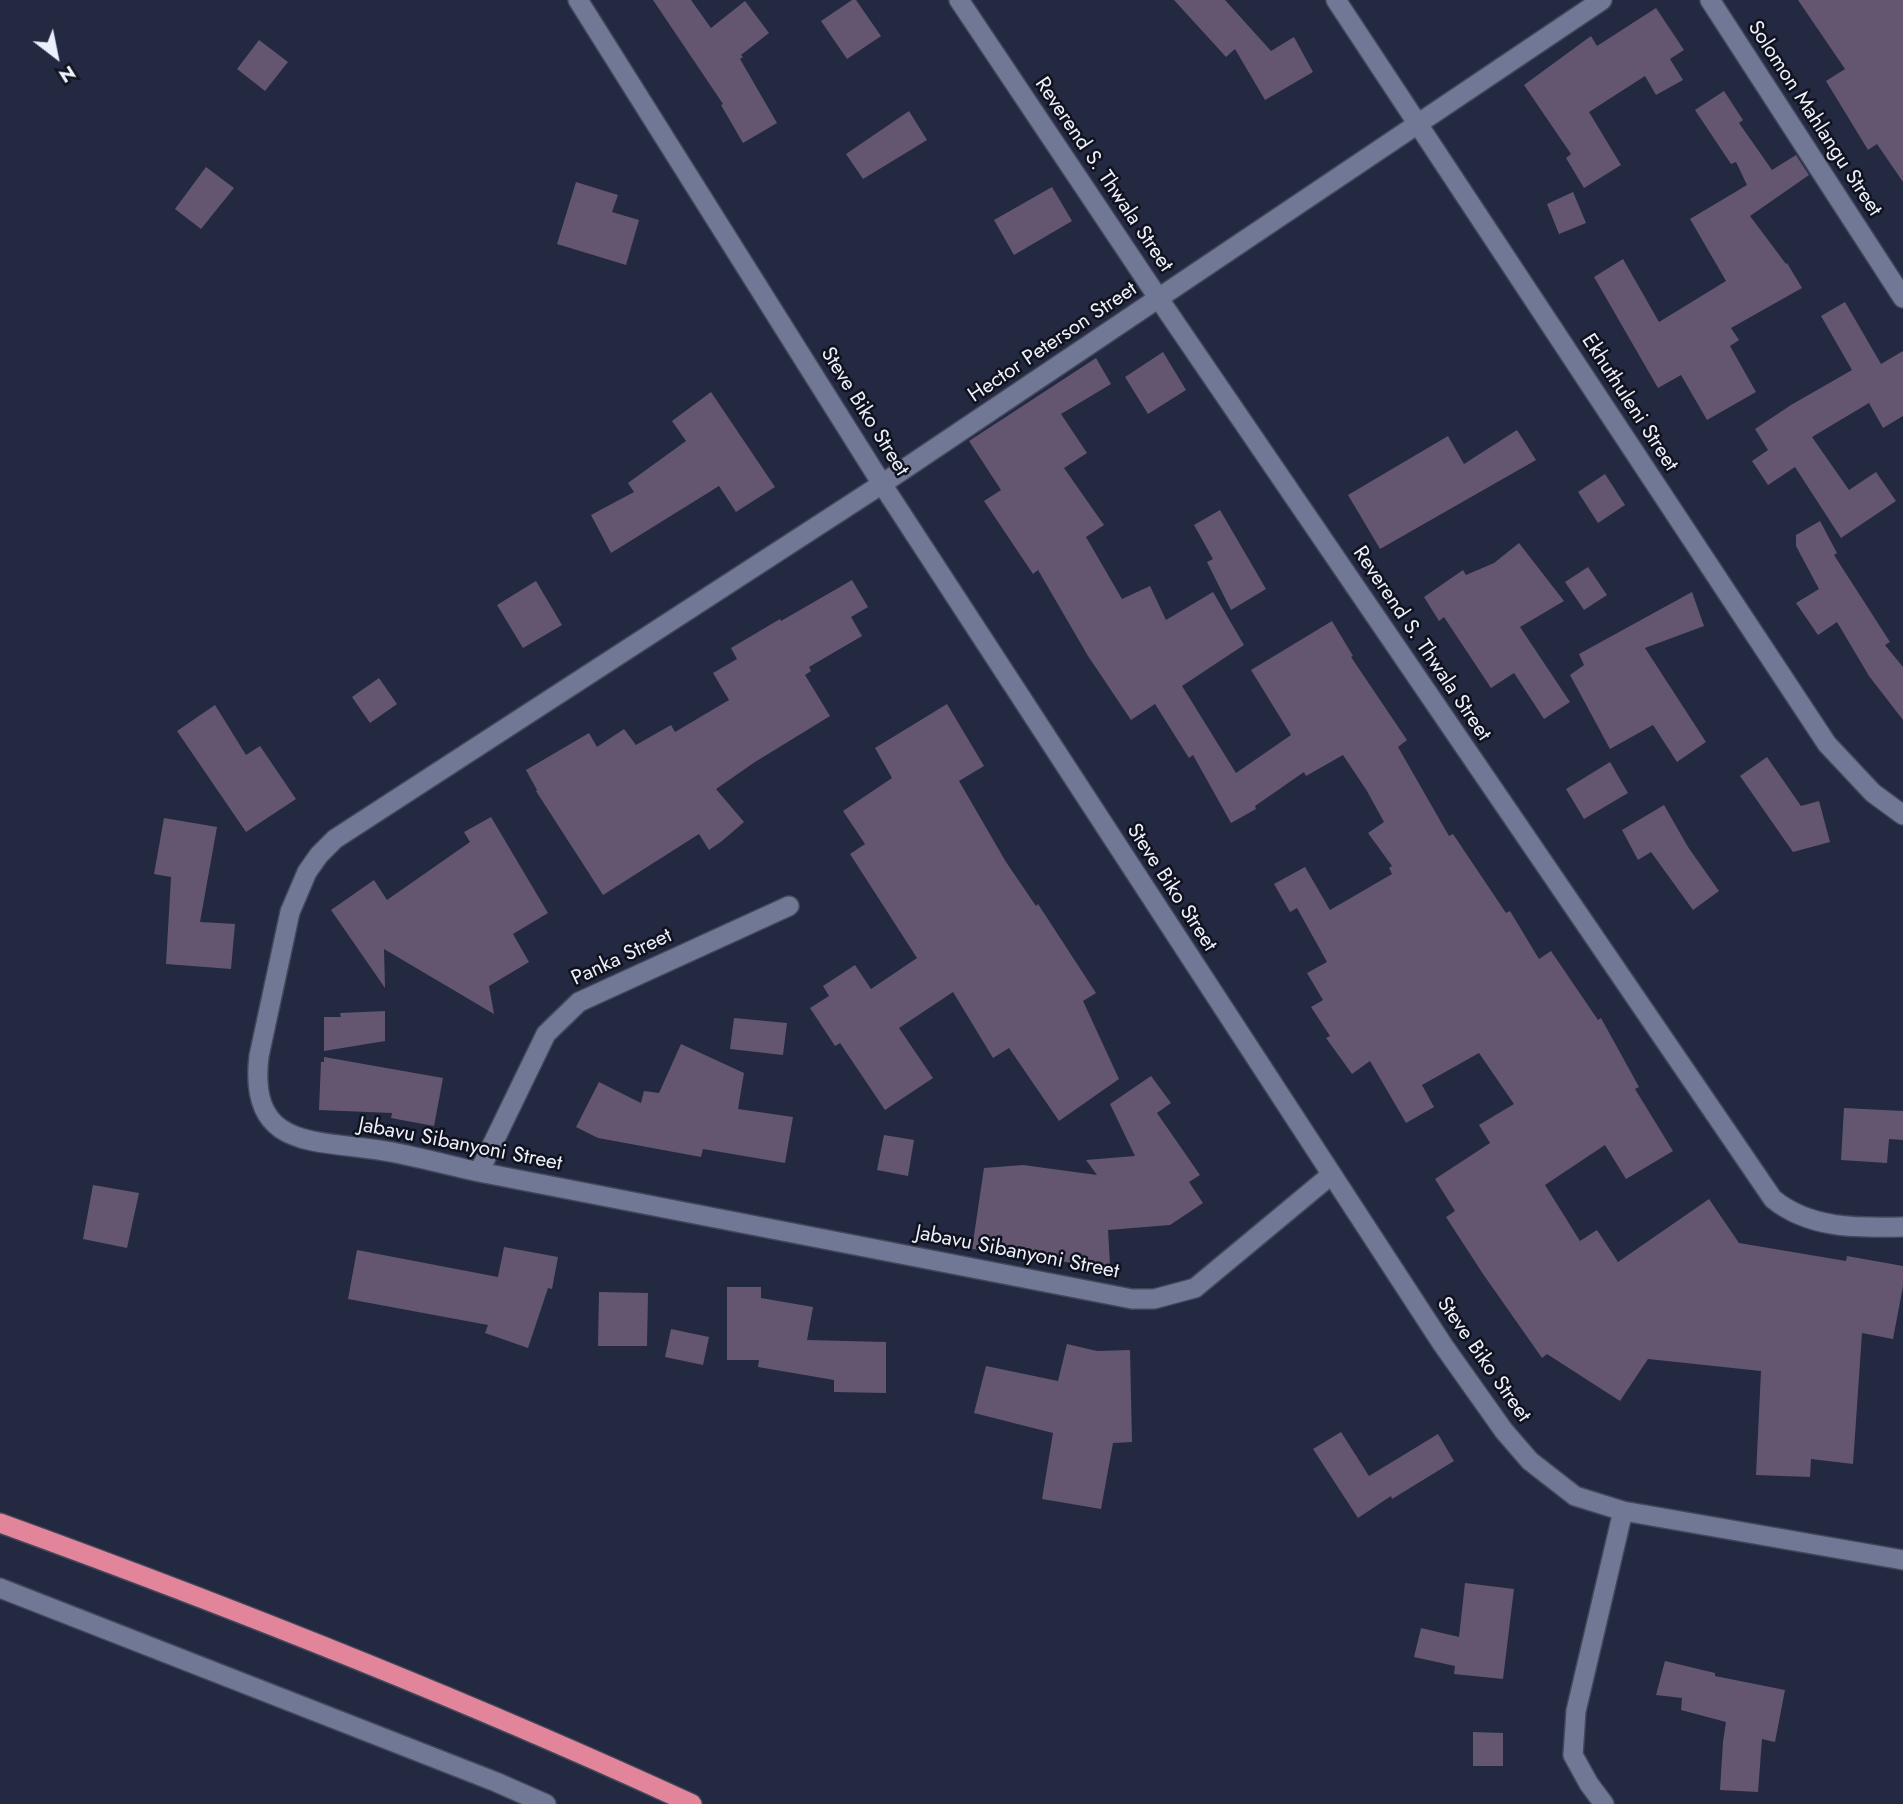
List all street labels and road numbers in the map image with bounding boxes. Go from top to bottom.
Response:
street label: Solomon Mahlangu Street [1741,17,1887,221]
street label: Reverend S. Thwala Street [1028,73,1178,277]
street label: Hector Peterson Street [964,277,1142,409]
street label: Ekhuthuleni Street [1575,330,1683,476]
street label: Steve Biko Street [814,343,914,481]
street label: Reverend S. Thwala Street [1346,542,1496,746]
street label: Steve Biko Street [1120,819,1222,957]
street label: Panka Street [568,924,676,992]
street label: Jabavu Sibanyoni Street [356,1113,564,1177]
street label: Jabavu Sibanyoni Street [913,1221,1121,1285]
street label: Steve Biko Street [1431,1293,1535,1427]

